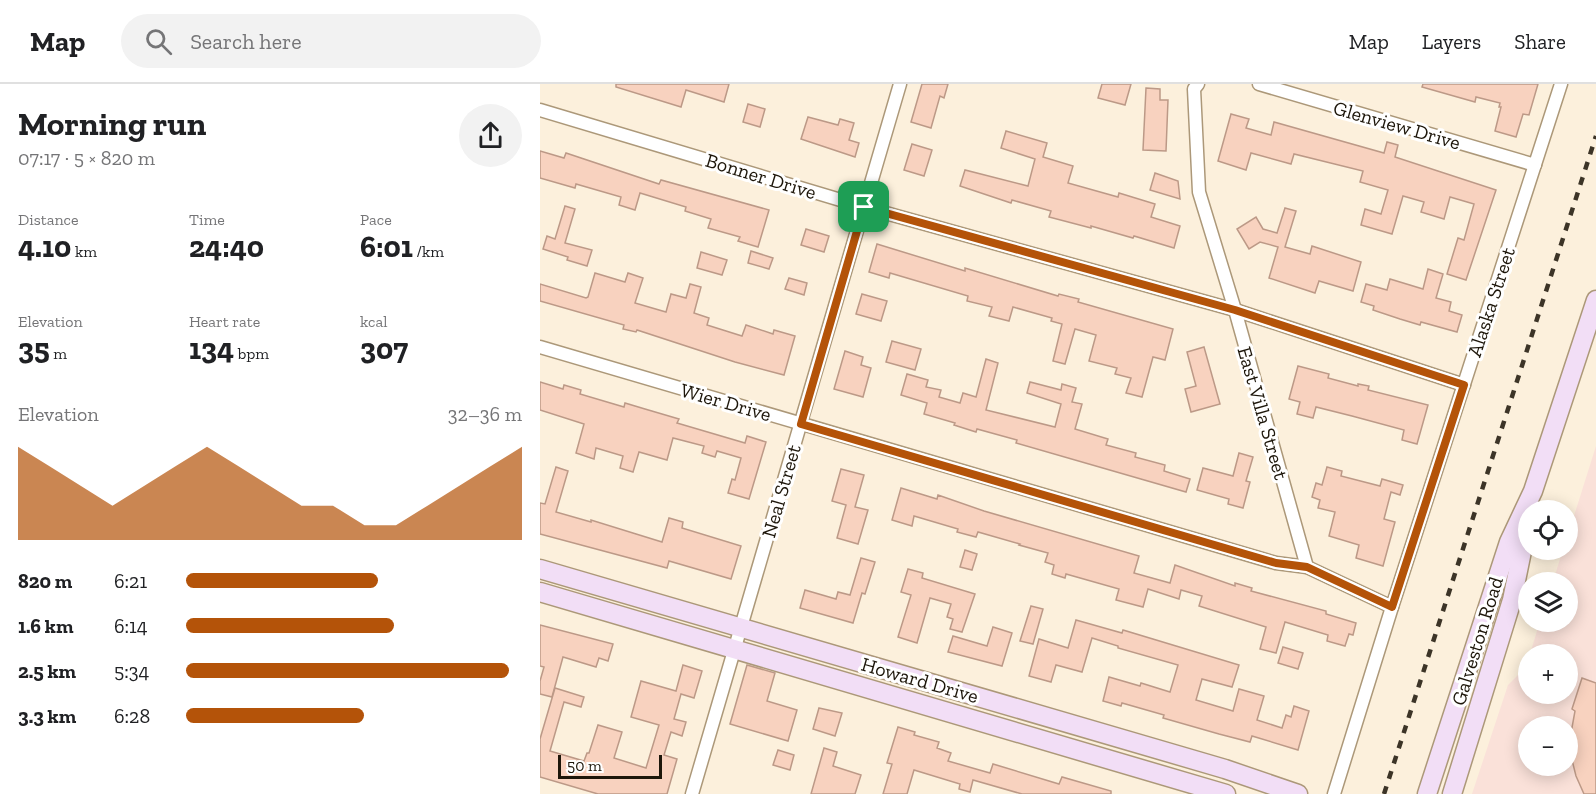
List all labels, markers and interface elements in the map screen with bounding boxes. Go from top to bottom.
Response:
search box [121,14,541,68]
text: Map [30,25,85,58]
icon: search [142,25,175,58]
text: Search here [190,28,302,55]
text: Map [1349,29,1389,54]
text: Layers [1422,29,1481,54]
text: Share [1514,29,1566,54]
street label: Glenview Drive [1331,95,1463,155]
text: Morning run [18,104,206,143]
button: share [459,104,522,167]
text: 07:17 · 5 × 820 m [18,146,155,170]
street label: Bonner Drive [703,148,819,204]
pin [838,181,889,232]
icon: arrive [847,190,880,223]
text: Distance [18,210,79,229]
text: Time [189,210,225,229]
text: Pace [360,210,392,229]
text: 4.10 [18,229,71,265]
text: 24:40 [189,229,264,265]
text: 6:01 [360,229,413,265]
text: km [71,242,97,261]
text: /km [413,242,444,261]
street label: Alaska Street [1462,244,1520,360]
text: Elevation [18,312,83,331]
text: Heart rate [189,312,260,331]
text: kcal [360,312,387,331]
text: 35 [18,331,50,367]
text: 134 [189,331,234,367]
text: 307 [360,331,408,367]
text: m [50,344,67,363]
text: bpm [234,344,269,363]
street label: East Villa Street [1233,344,1294,483]
street label: Wier Drive [678,378,774,426]
text: Elevation [18,402,99,426]
text: 32–36 m [448,402,522,426]
street label: Neal Street [756,441,806,540]
map controls [1518,500,1578,776]
button: locate [1518,500,1578,560]
text: 820 m [18,569,72,593]
text: 6:21 [114,569,147,593]
button: layers [1518,572,1578,632]
street label: Galveston Road [1446,574,1508,708]
text: 1.6 km [18,614,73,638]
text: 6:14 [114,614,148,638]
button: + [1518,644,1578,704]
street label: Howard Drive [859,652,981,708]
text: 2.5 km [18,659,76,683]
text: 5:34 [114,659,149,683]
text: 3.3 km [18,704,76,728]
text: 6:28 [114,704,150,728]
button: − [1518,716,1578,776]
scale bar [558,752,662,780]
text: 50 m [567,756,602,775]

